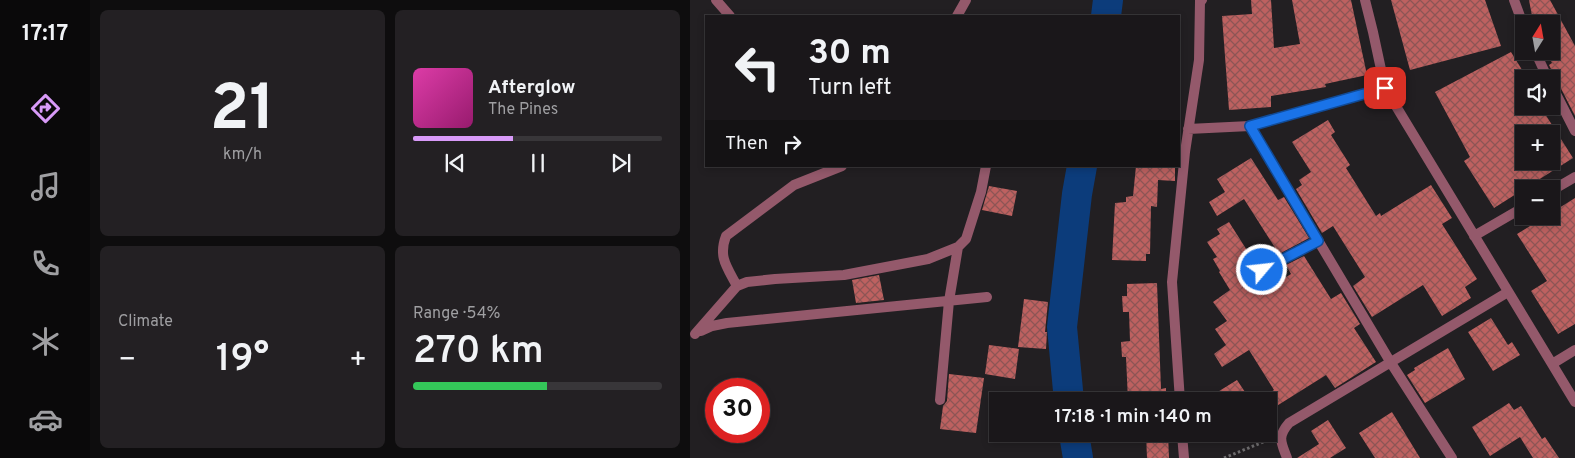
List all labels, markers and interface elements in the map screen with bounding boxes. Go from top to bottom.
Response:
north arrow [1515,15,1560,60]
map controls [1515,15,1560,225]
text: 17:17 [22,21,68,48]
text: 30 m [808,32,891,76]
icon: left [725,35,790,100]
pin [1364,67,1406,109]
button: sound [1515,70,1560,115]
text: 21 [210,71,275,153]
icon: arrive [1371,74,1399,102]
text: Turn left [808,75,891,102]
text: Afterglow [488,76,576,100]
icon: directions [28,91,63,126]
text: The Pines [488,100,558,120]
button: + [1515,125,1560,170]
icon: right [778,130,806,158]
text: Then [725,132,768,156]
text: km/h [223,145,262,165]
icon: previous [441,149,469,177]
icon: pause [524,149,552,177]
icon: next [607,149,635,177]
icon: music [28,169,63,204]
button: − [1515,180,1560,225]
position arrow [1235,243,1287,295]
icon: phone [28,246,63,281]
text: Range · 54% [413,304,501,324]
text: Climate [118,312,173,332]
icon: climate [28,324,63,359]
text: 270 km [413,328,544,377]
text: 19° [216,336,269,385]
text: − [118,343,136,379]
text: + [349,343,367,379]
speed limit sign: 30 [705,378,770,443]
icon: car [28,402,63,437]
text: 17:18 · 1 min · 140 m [1054,405,1212,429]

